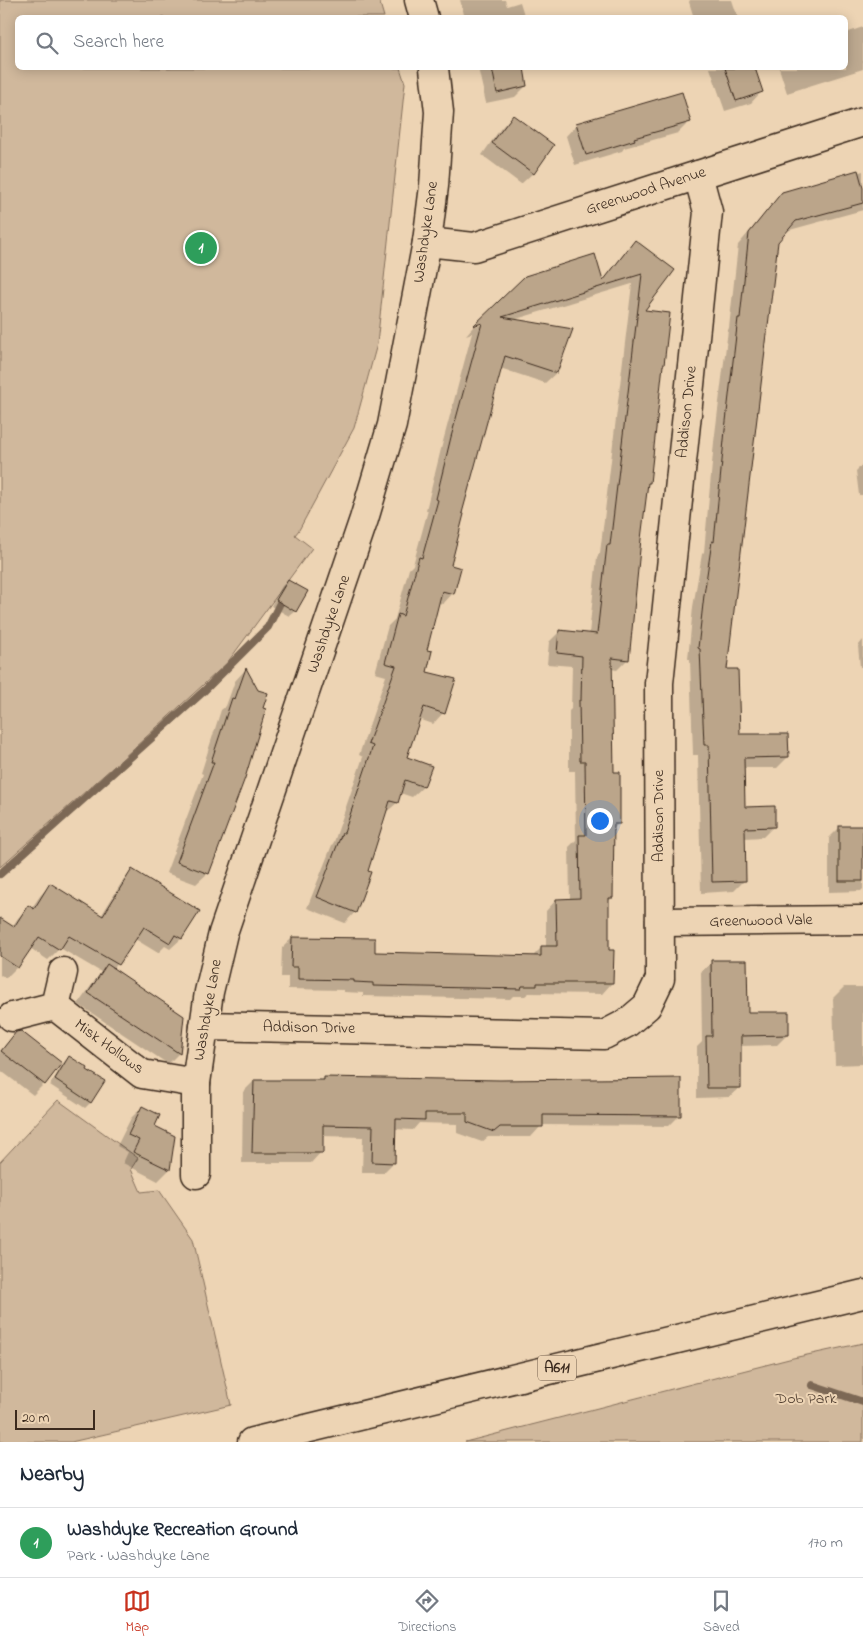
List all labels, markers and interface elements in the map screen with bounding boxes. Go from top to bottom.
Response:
search box [15,15,848,70]
icon: search [33,29,61,57]
text: Search here [73,29,164,56]
street label: Greenwood Avenue [583,160,710,222]
street label: Washdyke Lane [407,179,445,284]
pin: 1 [185,229,217,267]
street label: Addison Drive [670,364,704,459]
street label: Washdyke Lane [301,571,357,676]
street label: Addison Drive [647,769,671,862]
your location [587,808,613,834]
street label: Greenwood Vale [709,908,814,934]
street label: Washdyke Lane [187,957,229,1063]
street label: Misk Hollows [69,1013,149,1081]
street label: Addison Drive [263,1015,356,1041]
road number: A611 [538,1356,576,1380]
park label: Dob Park [775,1387,837,1411]
scale bar [15,1407,95,1430]
text: 20 m [22,1408,49,1429]
text: Nearby [20,1460,84,1490]
text: Washdyke Recreation Ground [67,1517,298,1544]
text: 1 [33,1531,39,1555]
text: 170 m [808,1531,843,1555]
text: Park · Washdyke Lane [67,1544,210,1568]
tab: Map [123,1587,151,1638]
tab: Directions [398,1587,456,1638]
tab: Saved [703,1587,740,1638]

